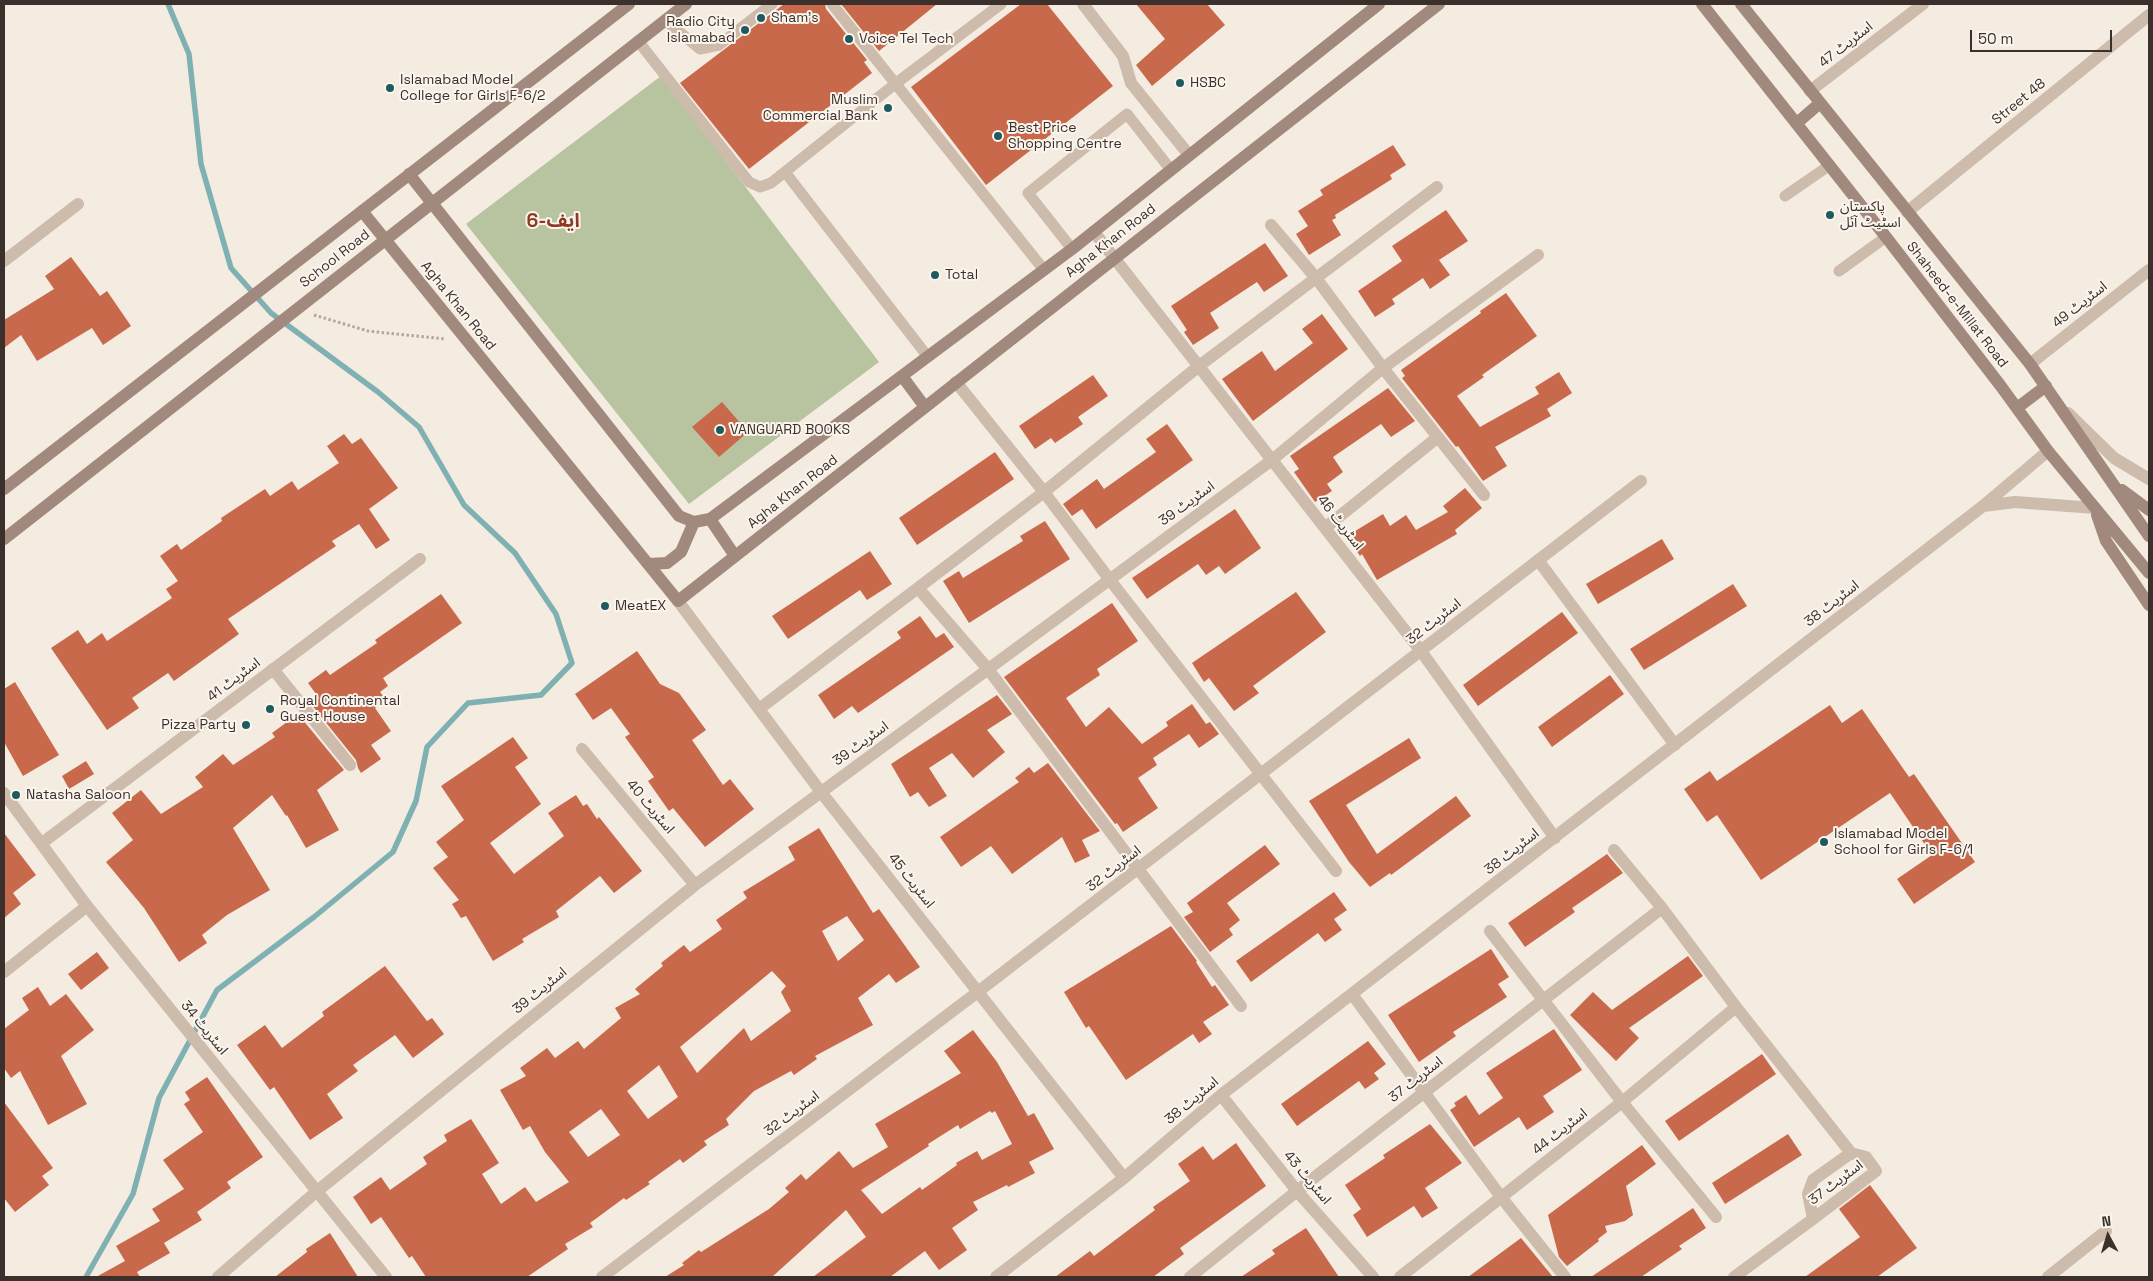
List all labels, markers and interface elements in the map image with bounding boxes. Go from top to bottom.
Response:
place label: Sham's [771,10,819,26]
marker: Sham's [755,12,767,24]
place label: Radio City Islamabad [666,14,735,46]
street label: اسٹریٹ 47 [1816,19,1876,71]
scale bar [1973,20,2116,52]
marker: Radio City Islamabad [739,24,751,36]
text: 50 m [1978,29,2013,48]
place label: Voice Tel Tech [859,31,954,47]
marker: Voice Tel Tech [843,33,855,45]
place label: Islamabad Model College for Girls F-6/2 [400,72,545,104]
place label: HSBC [1190,75,1226,91]
street label: Street 48 [1989,75,2049,129]
marker: HSBC [1174,77,1186,89]
marker: Islamabad Model College for Girls F-6/2 [384,82,396,94]
place label: Muslim Commercial Bank [763,92,878,124]
marker: Muslim Commercial Bank [882,102,894,114]
place label: Best Price Shopping Centre [1008,120,1122,152]
marker: Best Price Shopping Centre [992,130,1004,142]
place label: پاکستان اسٹیٹ آئل [1840,199,1901,232]
street label: Agha Khan Road [1063,201,1159,281]
marker: پاکستان اسٹیٹ آئل [1824,209,1836,221]
district label: ایف-6 [526,211,580,233]
street label: School Road [297,226,373,292]
street label: Shaheed-e-Millat Road [1903,239,2011,371]
street label: Agha Khan Road [417,258,499,354]
place label: Total [945,267,978,283]
marker: Total [929,269,941,281]
street label: اسٹریٹ 49 [2049,278,2111,332]
place label: VANGUARD BOOKS [730,422,850,438]
marker: VANGUARD BOOKS [714,424,726,436]
street label: Agha Khan Road [745,452,841,532]
street label: اسٹریٹ 39 [1156,478,1218,530]
street label: اسٹریٹ 46 [1313,492,1367,554]
street label: اسٹریٹ 38 [1801,577,1863,631]
street label: اسٹریٹ 32 [1403,595,1465,649]
place label: MeatEX [615,598,666,614]
marker: MeatEX [599,600,611,612]
street label: اسٹریٹ 41 [204,655,264,705]
place label: Royal Continental Guest House [280,693,400,726]
marker: Royal Continental Guest House [264,703,276,715]
place label: Pizza Party [161,717,236,733]
street label: اسٹریٹ 39 [830,718,892,770]
marker: Pizza Party [240,719,252,731]
street label: اسٹریٹ 40 [623,777,677,837]
place label: Natasha Saloon [26,787,131,803]
marker: Natasha Saloon [10,789,22,801]
street label: اسٹریٹ 38 [1481,825,1543,879]
place label: Islamabad Model School for Girls F-6/1 [1834,826,1973,859]
marker: Islamabad Model School for Girls F-6/1 [1818,836,1830,848]
street label: اسٹریٹ 32 [1083,842,1145,896]
street label: اسٹریٹ 45 [884,850,938,912]
street label: اسٹریٹ 39 [510,964,570,1018]
street label: اسٹریٹ 34 [177,997,231,1059]
street label: اسٹریٹ 37 [1386,1054,1446,1106]
street label: اسٹریٹ 38 [1162,1074,1222,1128]
street label: اسٹریٹ 32 [761,1088,823,1140]
street label: اسٹریٹ 44 [1529,1105,1591,1159]
street label: اسٹریٹ 43 [1280,1148,1334,1208]
street label: اسٹریٹ 37 [1805,1157,1867,1209]
north arrow [2083,1211,2133,1261]
text: N [2101,1212,2112,1231]

